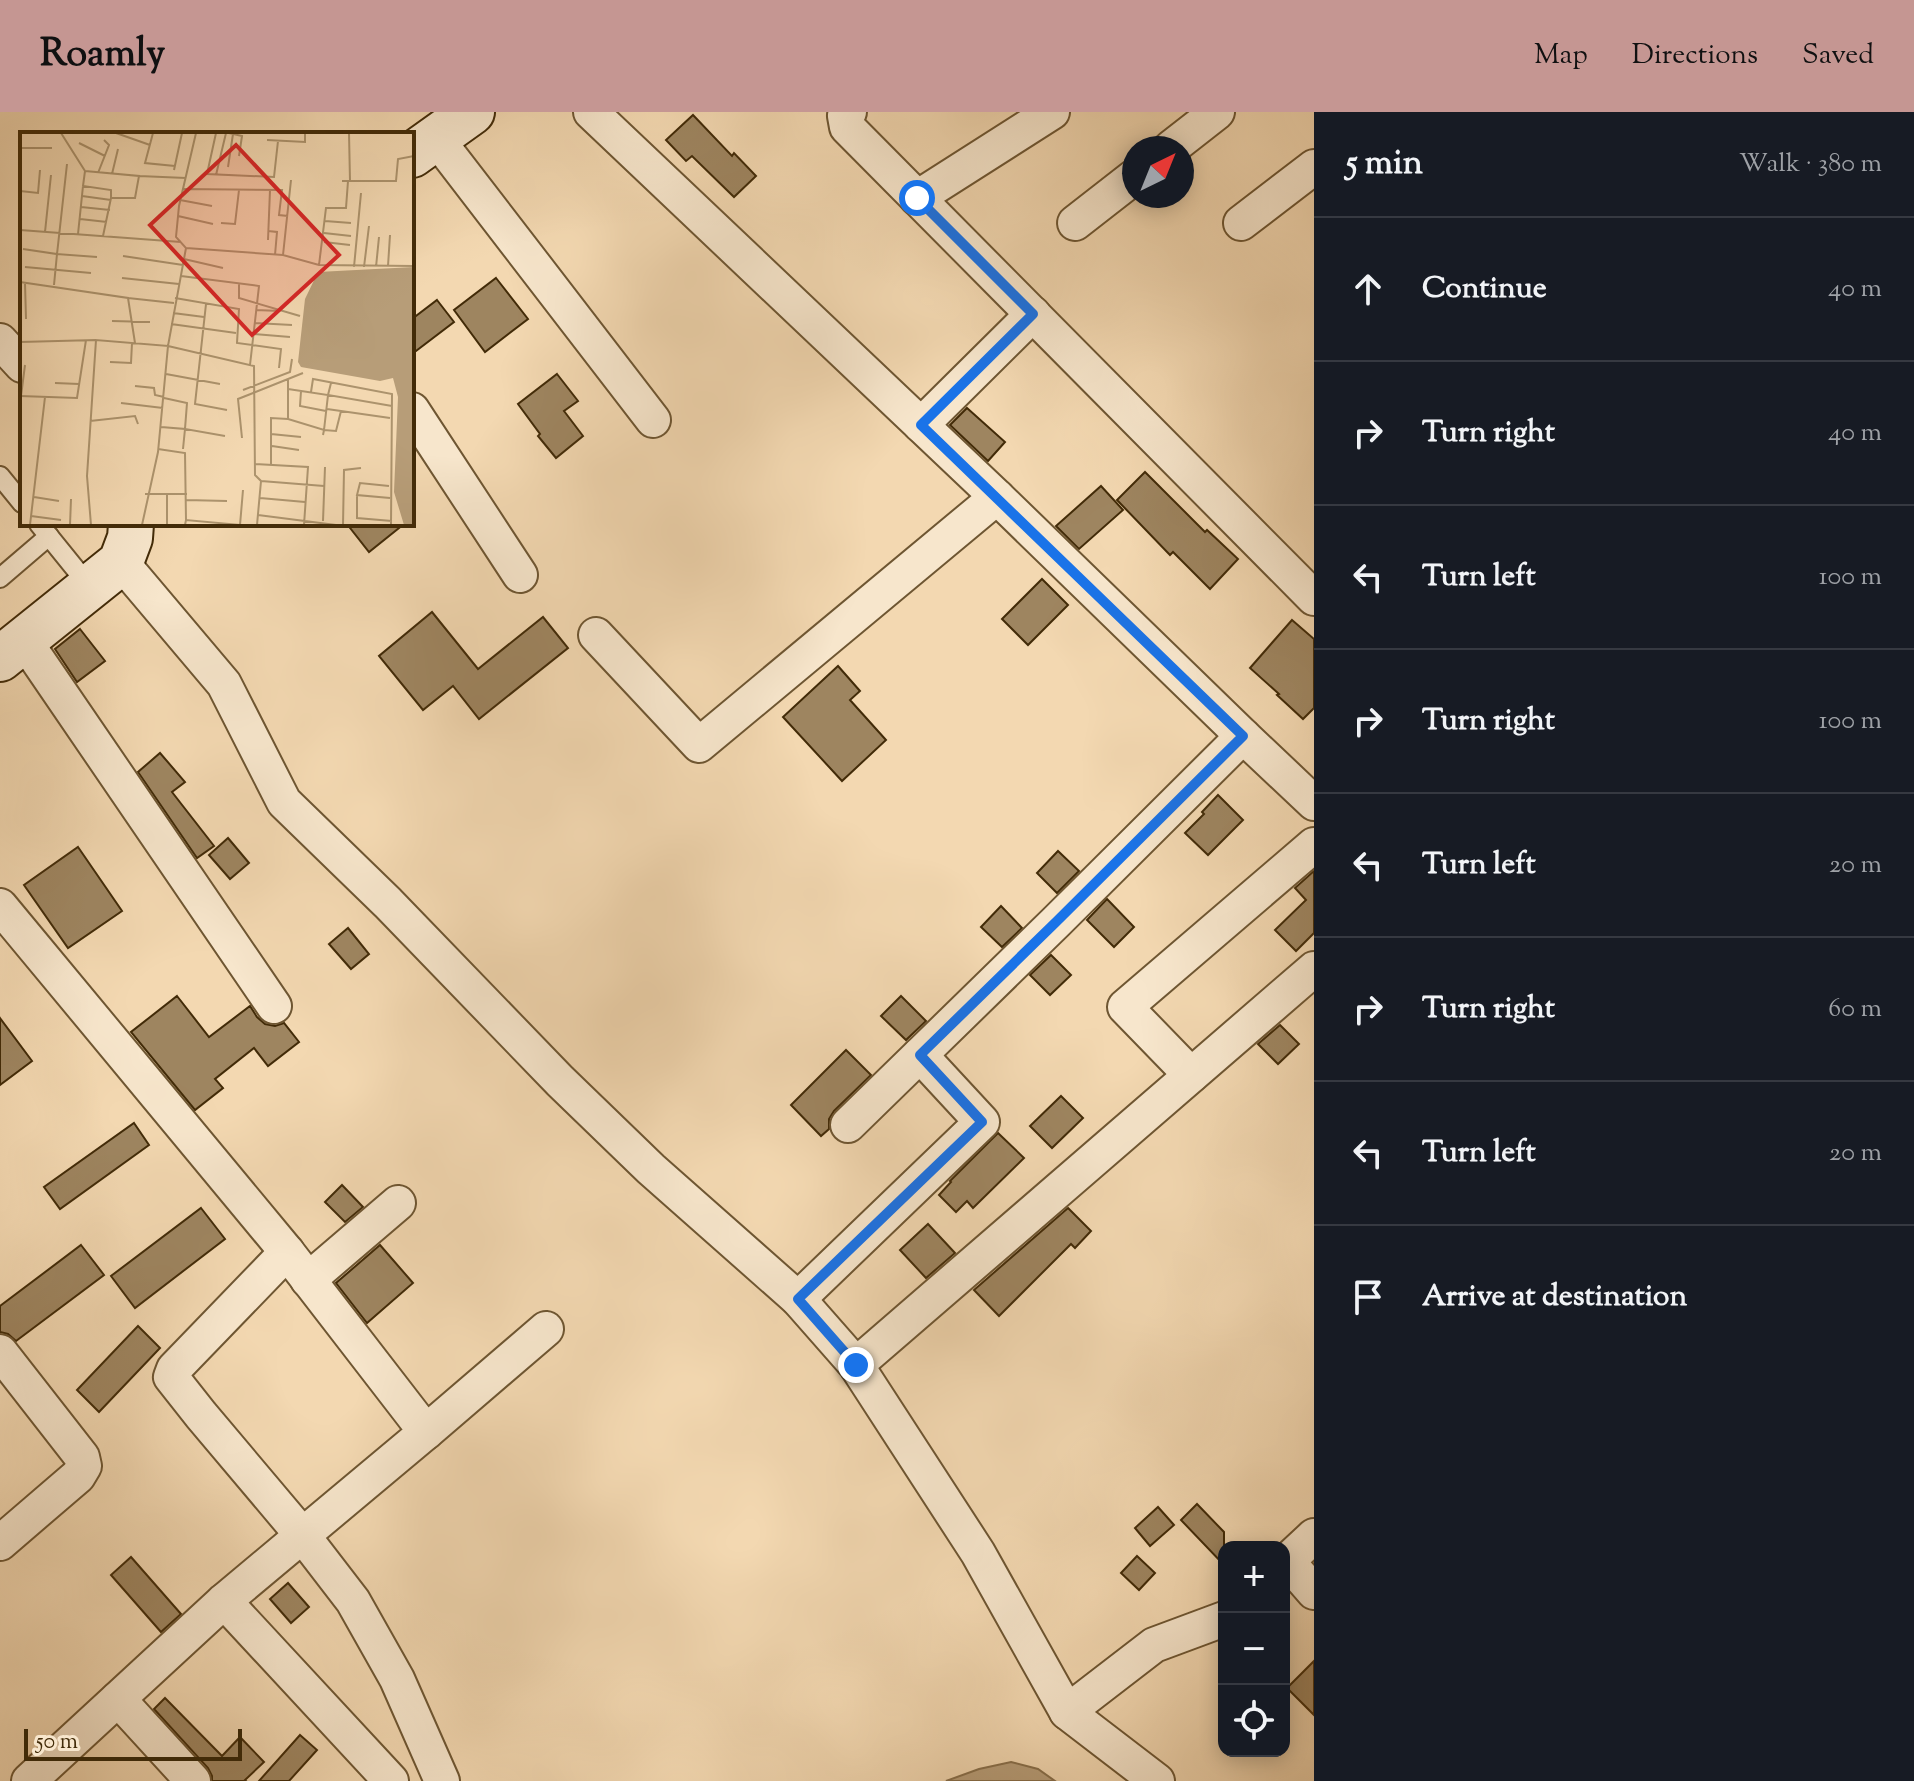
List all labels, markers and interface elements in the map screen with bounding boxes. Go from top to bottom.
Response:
text: Roamly [40,29,165,83]
text: Map [1534,36,1588,76]
text: Directions [1632,36,1758,76]
text: Saved [1802,36,1874,76]
inset map [20,132,414,526]
north arrow [1122,136,1194,208]
text: 5 min [1346,140,1423,189]
text: Walk · 380 m [1739,146,1882,183]
route start [899,180,935,216]
icon: ahead [1346,267,1390,311]
text: Continue [1422,268,1547,311]
text: 40 m [1828,271,1882,308]
icon: right [1346,411,1390,455]
text: Turn right [1422,412,1555,455]
text: 40 m [1828,415,1882,452]
icon: left [1346,555,1390,599]
text: Turn left [1422,556,1536,599]
text: 100 m [1819,559,1882,596]
icon: right [1346,699,1390,743]
text: Turn right [1422,700,1555,743]
text: 100 m [1819,703,1882,740]
icon: left [1346,843,1390,887]
text: Turn left [1422,844,1536,887]
text: 20 m [1829,847,1882,884]
icon: right [1346,987,1390,1031]
text: Turn right [1422,988,1555,1031]
text: 60 m [1828,991,1882,1028]
icon: left [1346,1131,1390,1175]
text: Turn left [1422,1132,1536,1175]
text: 20 m [1829,1135,1882,1172]
icon: arrive [1346,1275,1390,1319]
text: Arrive at destination [1422,1276,1687,1319]
route end [838,1347,874,1383]
map controls [1218,1541,1290,1757]
button: + [1218,1541,1290,1613]
button: − [1218,1613,1290,1685]
button: locate [1218,1685,1290,1757]
scale bar [24,1725,242,1761]
text: 50 m [36,1727,78,1759]

